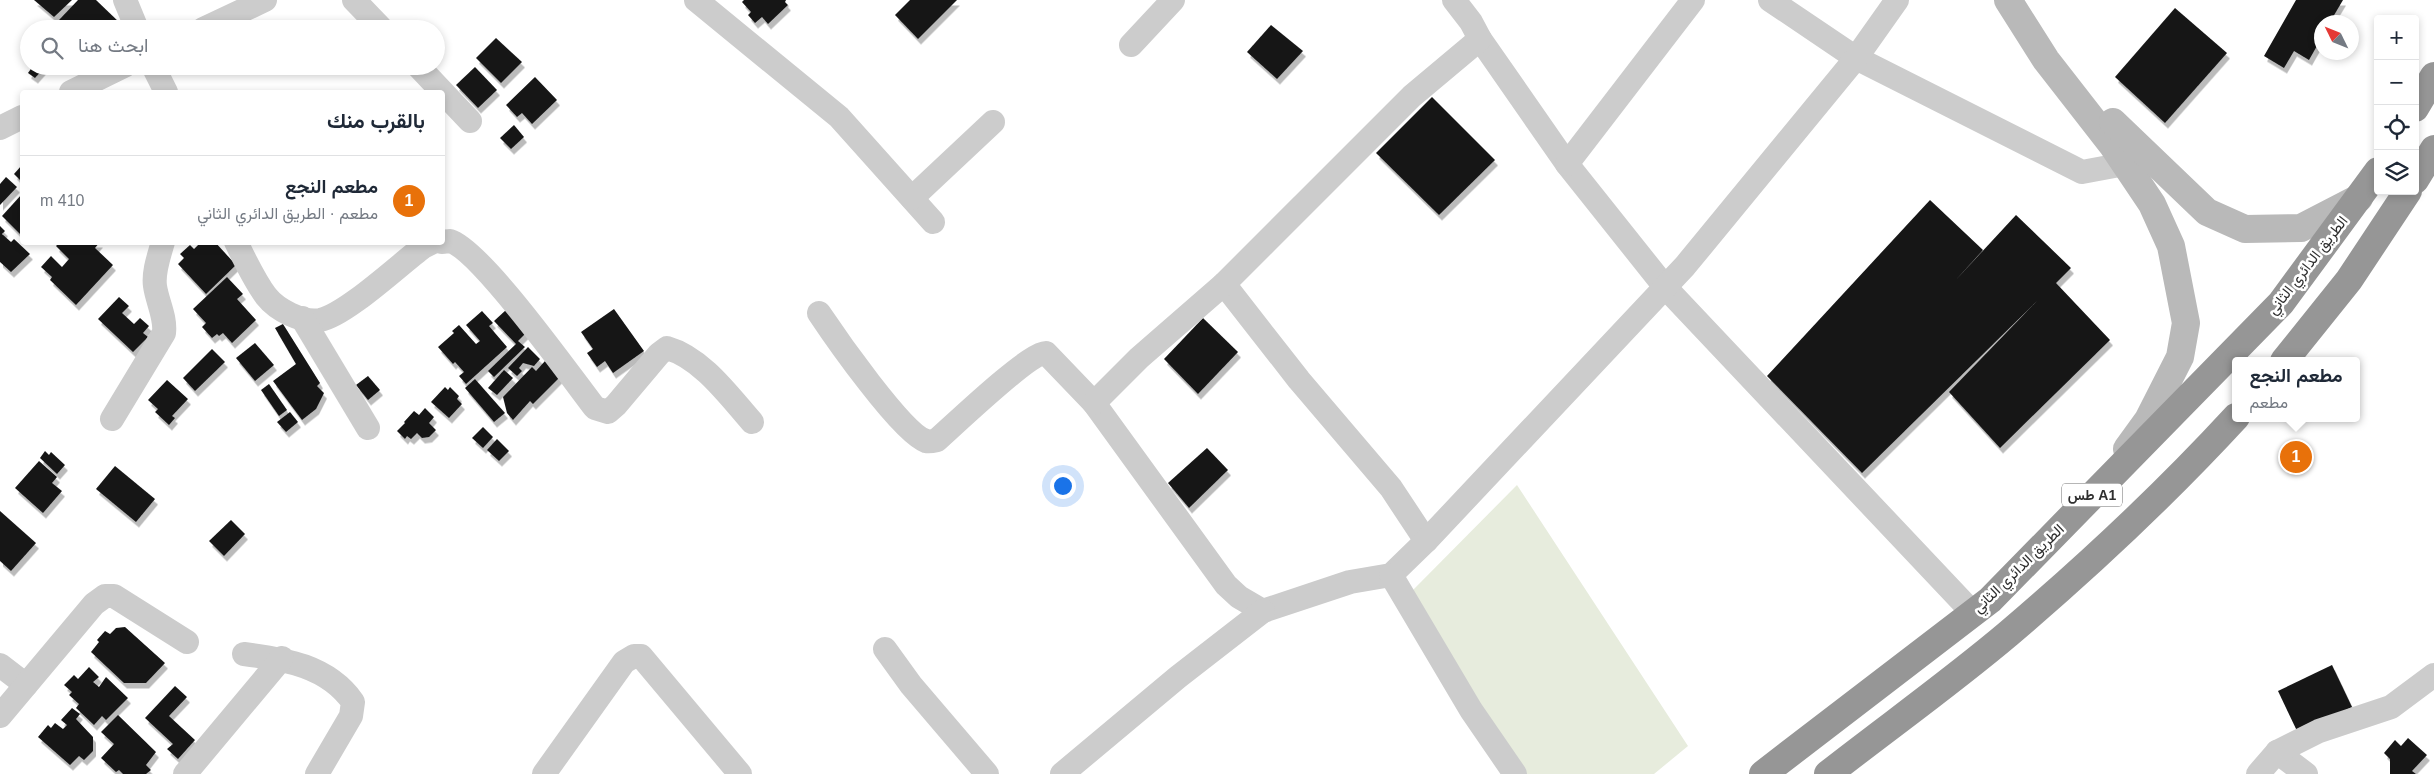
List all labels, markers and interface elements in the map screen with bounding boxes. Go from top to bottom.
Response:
north arrow [2314,15,2359,60]
map controls [2374,15,2419,195]
button: + [2374,15,2419,60]
search box [20,20,445,75]
icon: search [38,34,66,62]
text: ابحث هنا [78,35,148,56]
button: − [2374,60,2419,105]
button: locate [2374,105,2419,150]
text: بالقرب منك [327,109,425,132]
button: layers [2374,150,2419,195]
text: مطعم النجع [285,176,378,197]
text: 410 m [40,192,84,209]
text: 1 [405,192,413,209]
text: مطعم · الطريق الدائري الثاني [197,205,378,222]
street label: الطريق الدائري الثاني [2263,212,2355,321]
popup [2232,357,2360,422]
text: مطعم النجع [2249,365,2343,386]
text: مطعم [2249,394,2288,411]
pin: 1 [2280,438,2312,476]
your location [1050,473,1076,499]
road number: طس A1 [2062,484,2122,506]
street label: الطريق الدائري الثاني [1969,520,2071,619]

